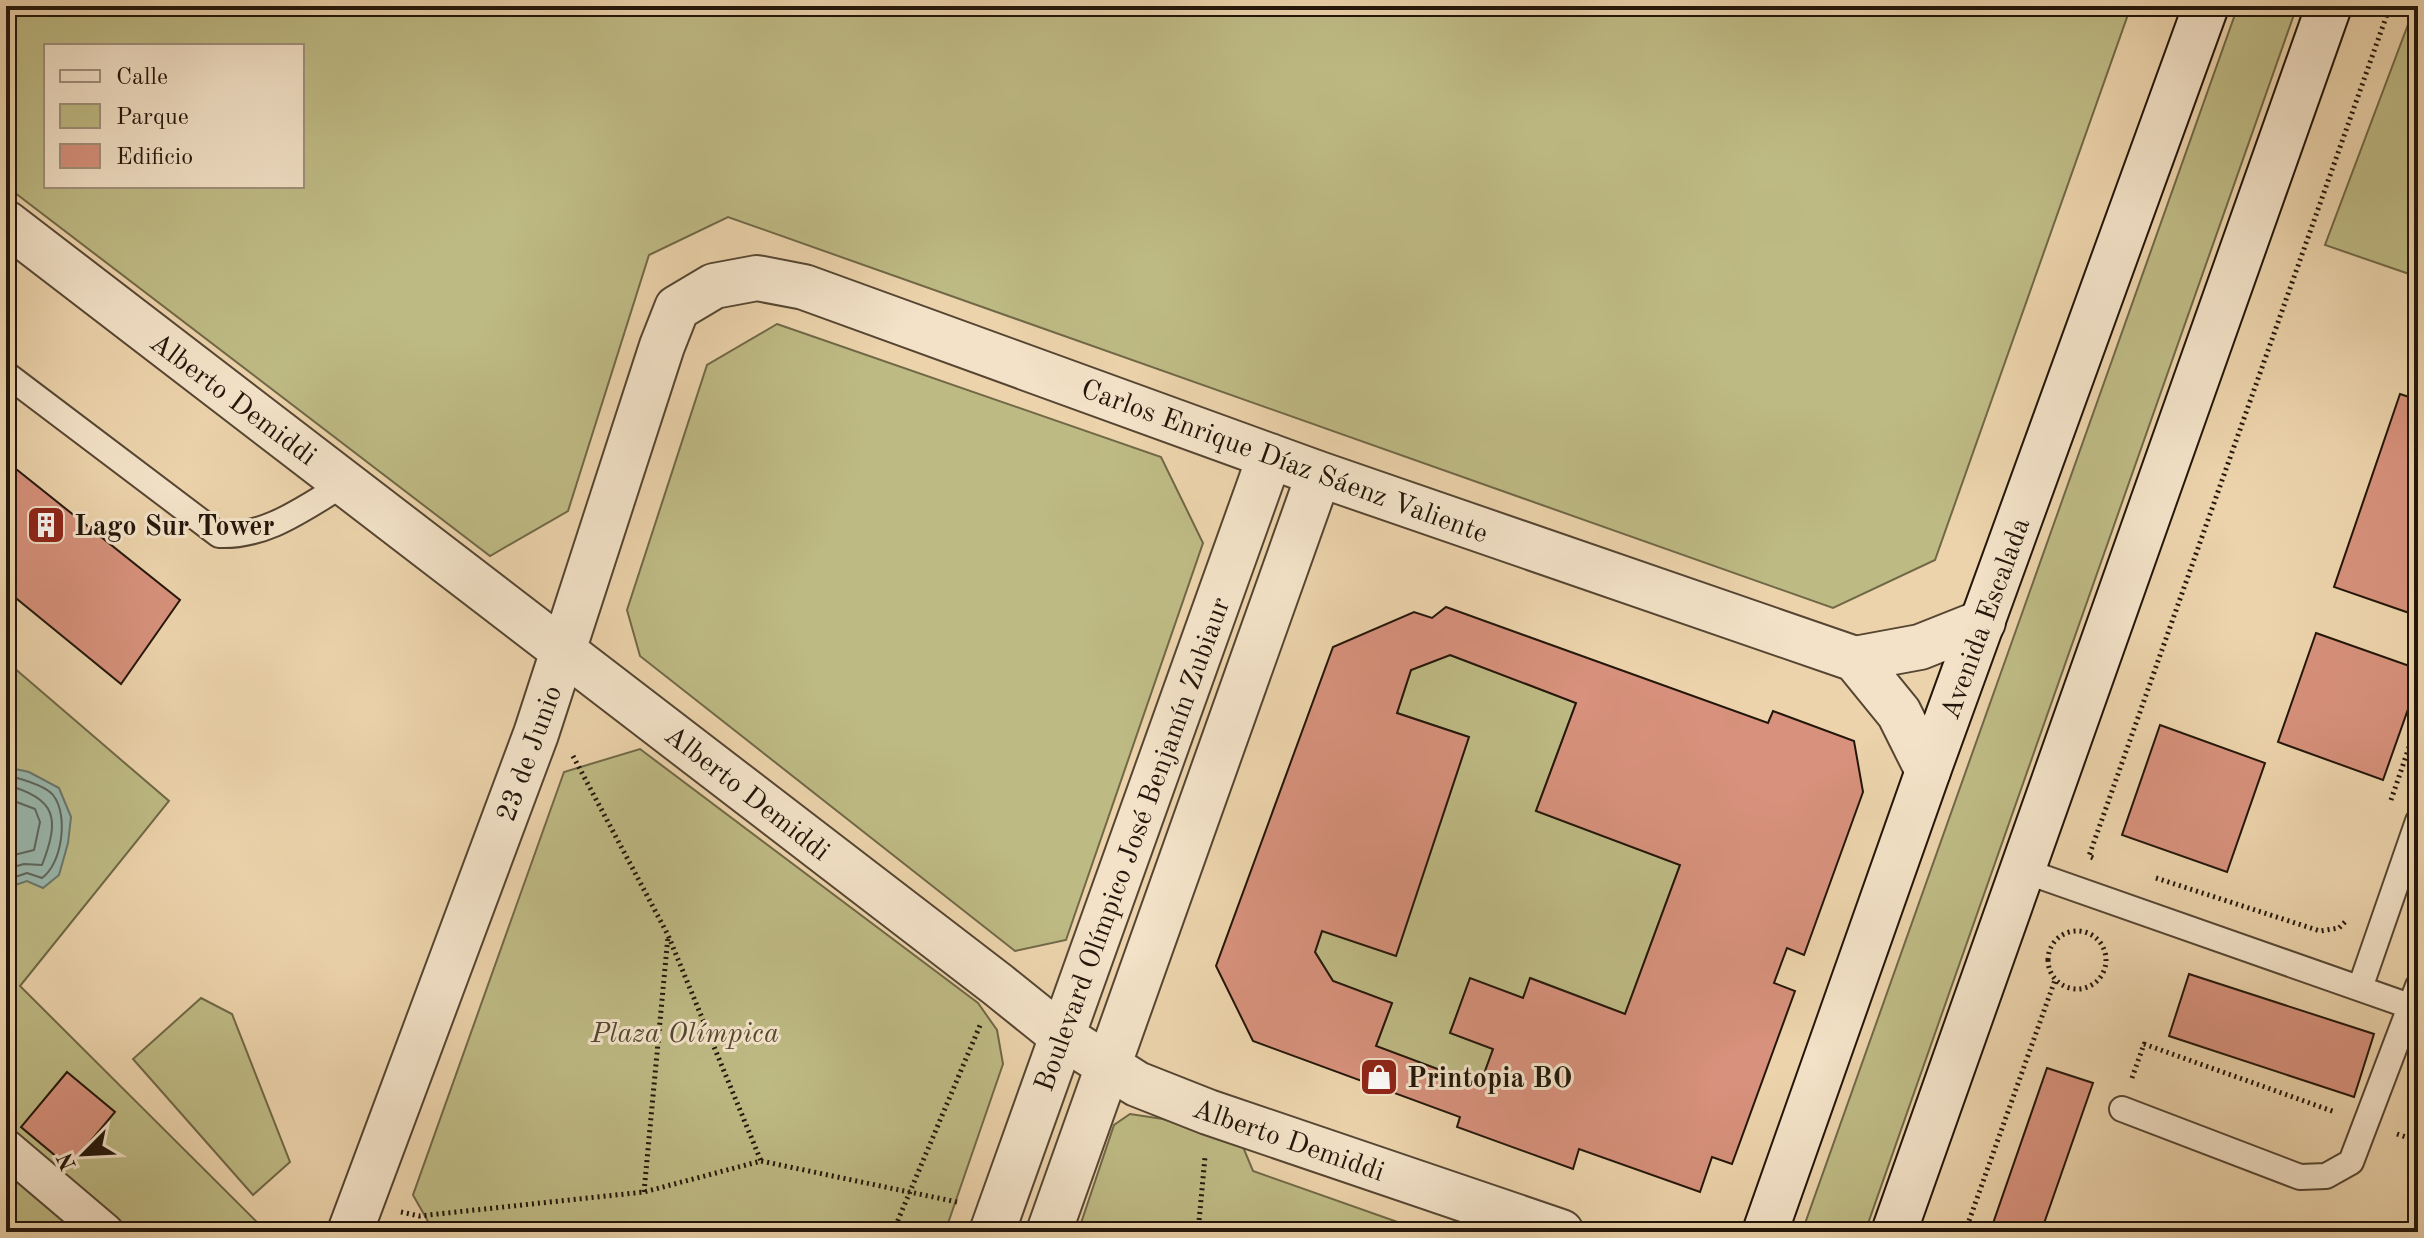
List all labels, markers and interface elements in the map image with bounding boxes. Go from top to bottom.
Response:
legend [44,44,304,188]
text: Calle [116,66,168,90]
text: Parque [116,106,189,130]
text: Edificio [116,146,193,170]
street label: Alberto Demiddi [144,329,321,472]
street label: Carlos Enrique Díaz Sáenz Valiente [1077,376,1491,550]
building icon: Lago Sur Tower [25,504,67,546]
place label: Lago Sur Tower [74,514,275,542]
street label: Avenida Escalada [1937,514,2036,724]
street label: Boulevard Olímpico José Benjamín Zubiaur [1031,594,1236,1096]
street label: 23 de Junio [493,682,568,826]
street label: Alberto Demiddi [659,722,834,867]
park label: Plaza Olímpica [590,1021,779,1049]
shop icon: Printopia BO [1358,1056,1400,1098]
place label: Printopia BO [1407,1066,1572,1094]
street label: Alberto Demiddi [1189,1096,1387,1188]
north arrow [44,1114,124,1194]
text: N [54,1149,81,1173]

